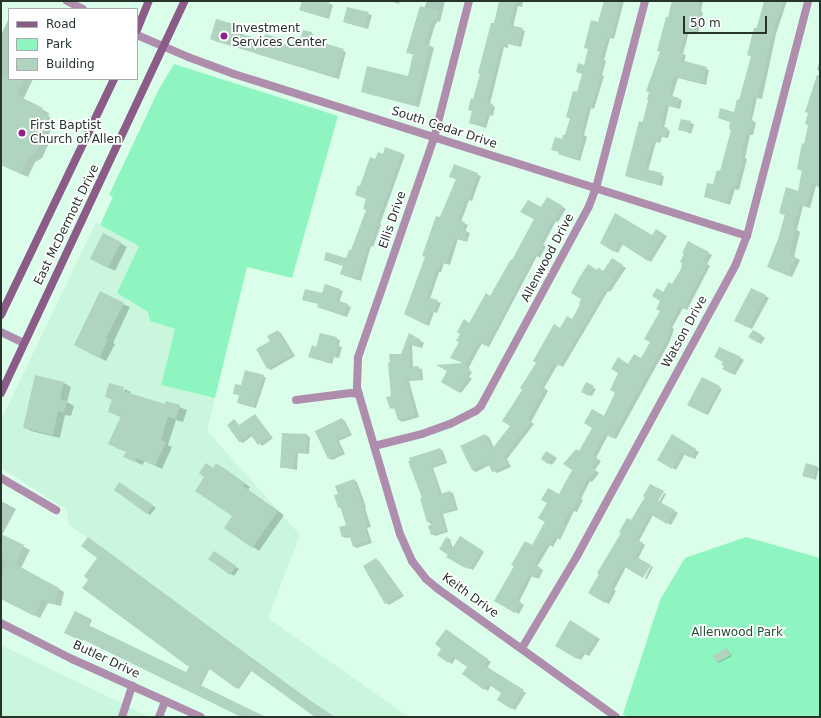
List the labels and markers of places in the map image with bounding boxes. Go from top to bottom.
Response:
place label: Investment Services Center [232,22,327,50]
marker: Investment Services Center [219,31,229,41]
place label: First Baptist Church of Allen [30,119,122,147]
marker: First Baptist Church of Allen [17,128,27,138]

